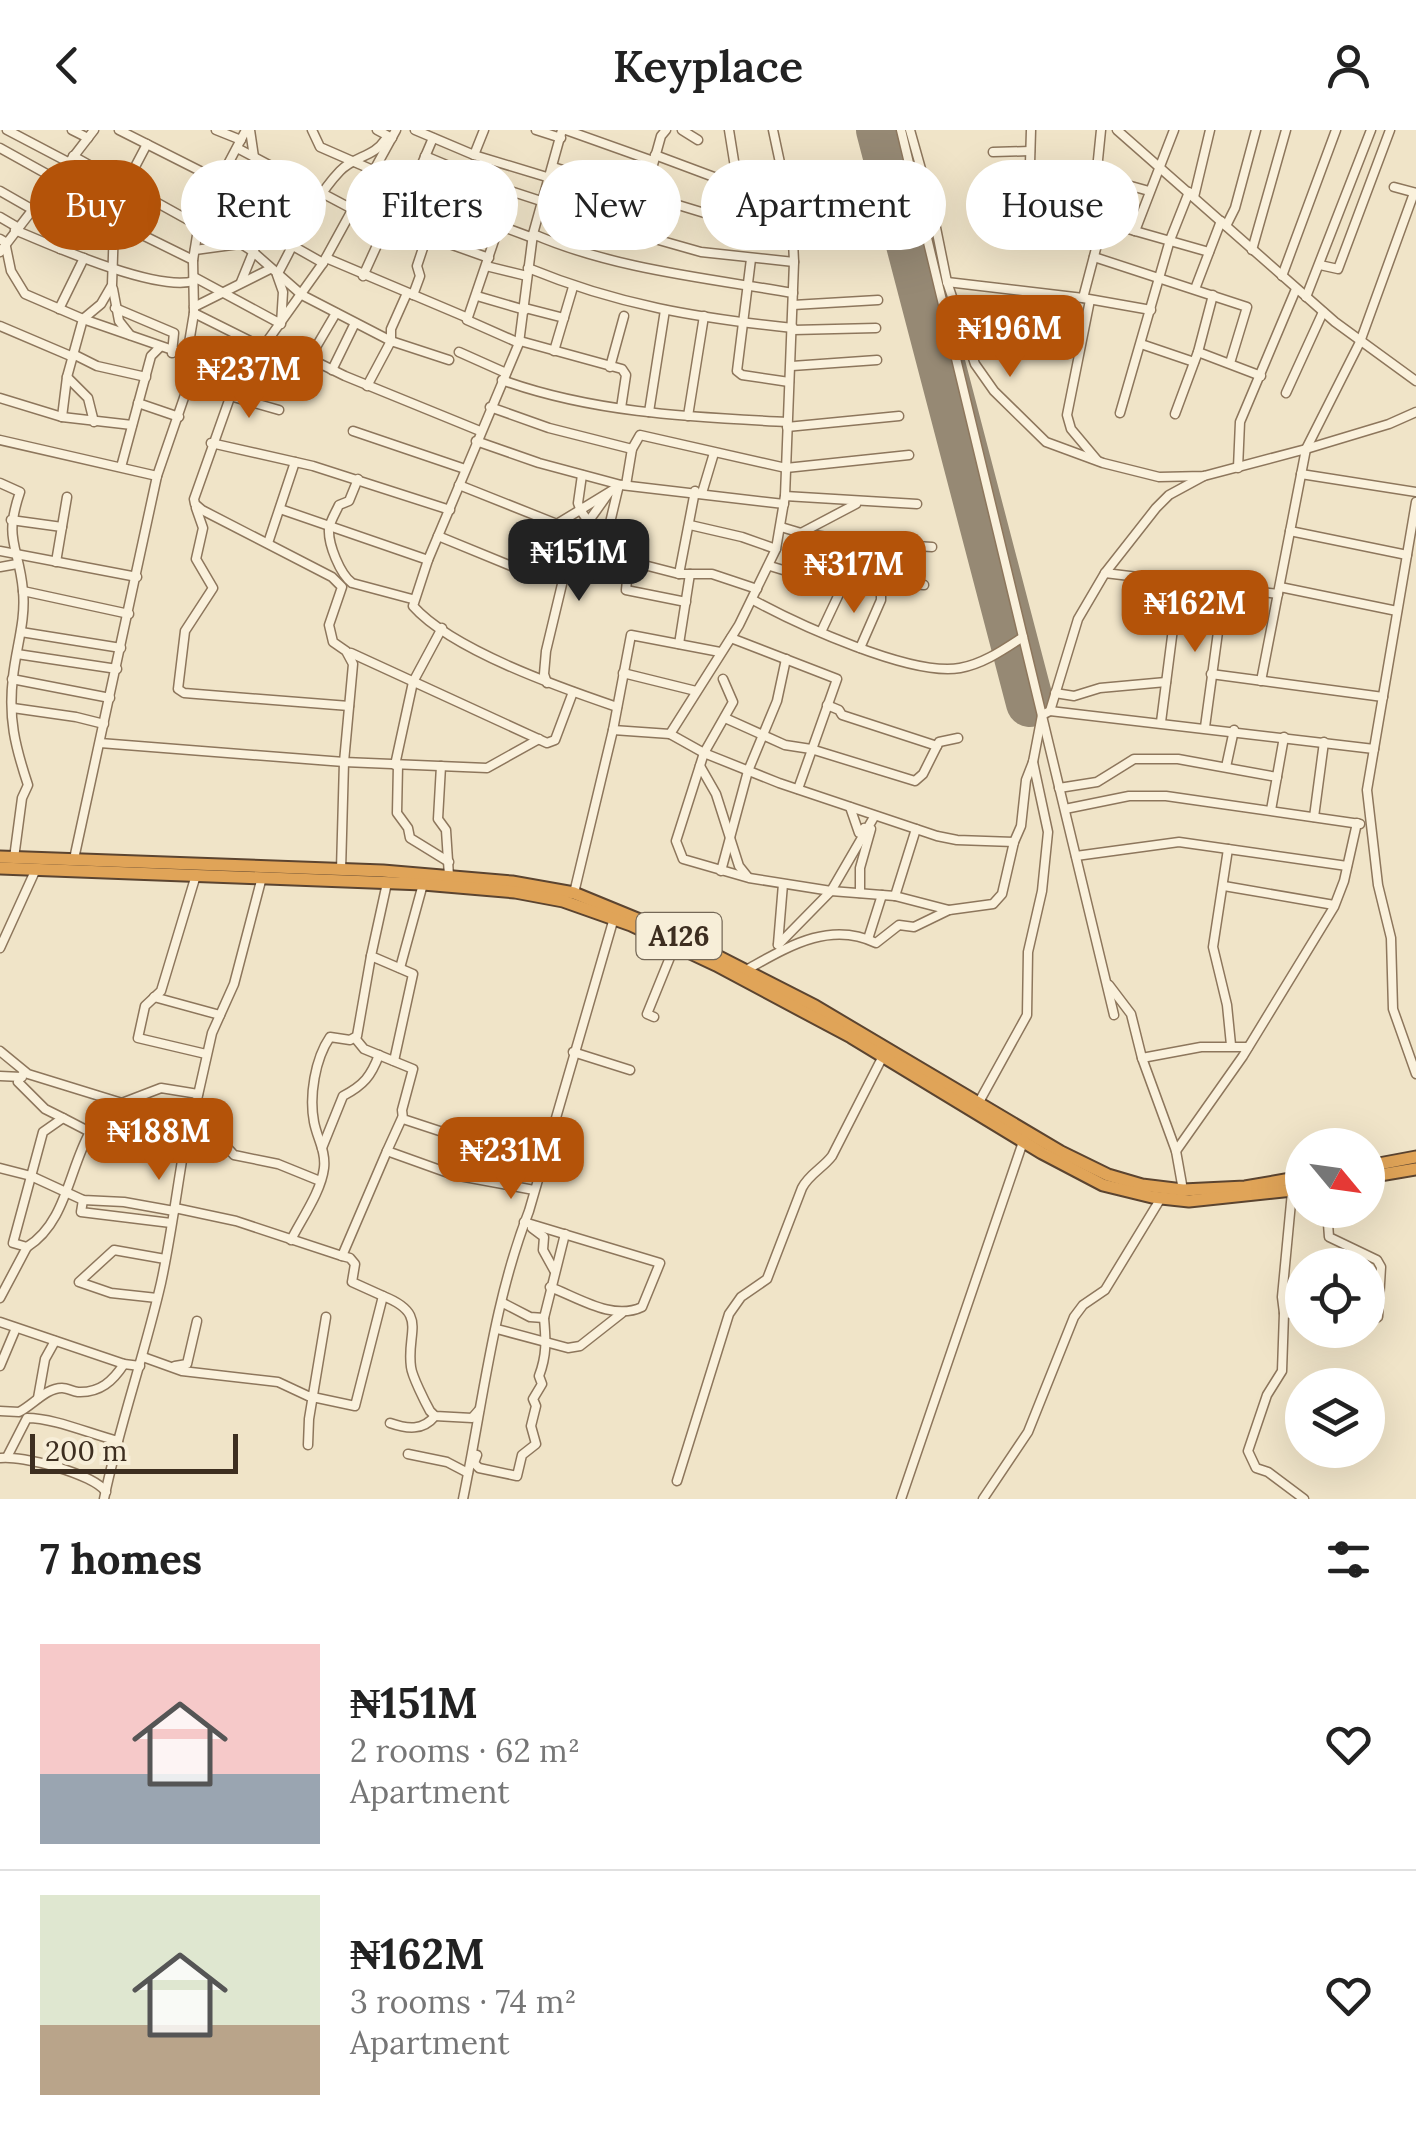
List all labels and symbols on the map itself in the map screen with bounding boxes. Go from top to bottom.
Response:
pin: ₦196M [940,295,1080,380]
pin: ₦237M [179,336,319,421]
pin: ₦151M [509,519,649,604]
pin: ₦317M [784,531,924,616]
pin: ₦162M [1125,570,1265,655]
road number: A126 [636,913,722,959]
pin: ₦188M [89,1098,229,1183]
pin: ₦231M [441,1117,581,1202]
north arrow [1285,1128,1385,1228]
scale bar [30,1429,238,1474]

